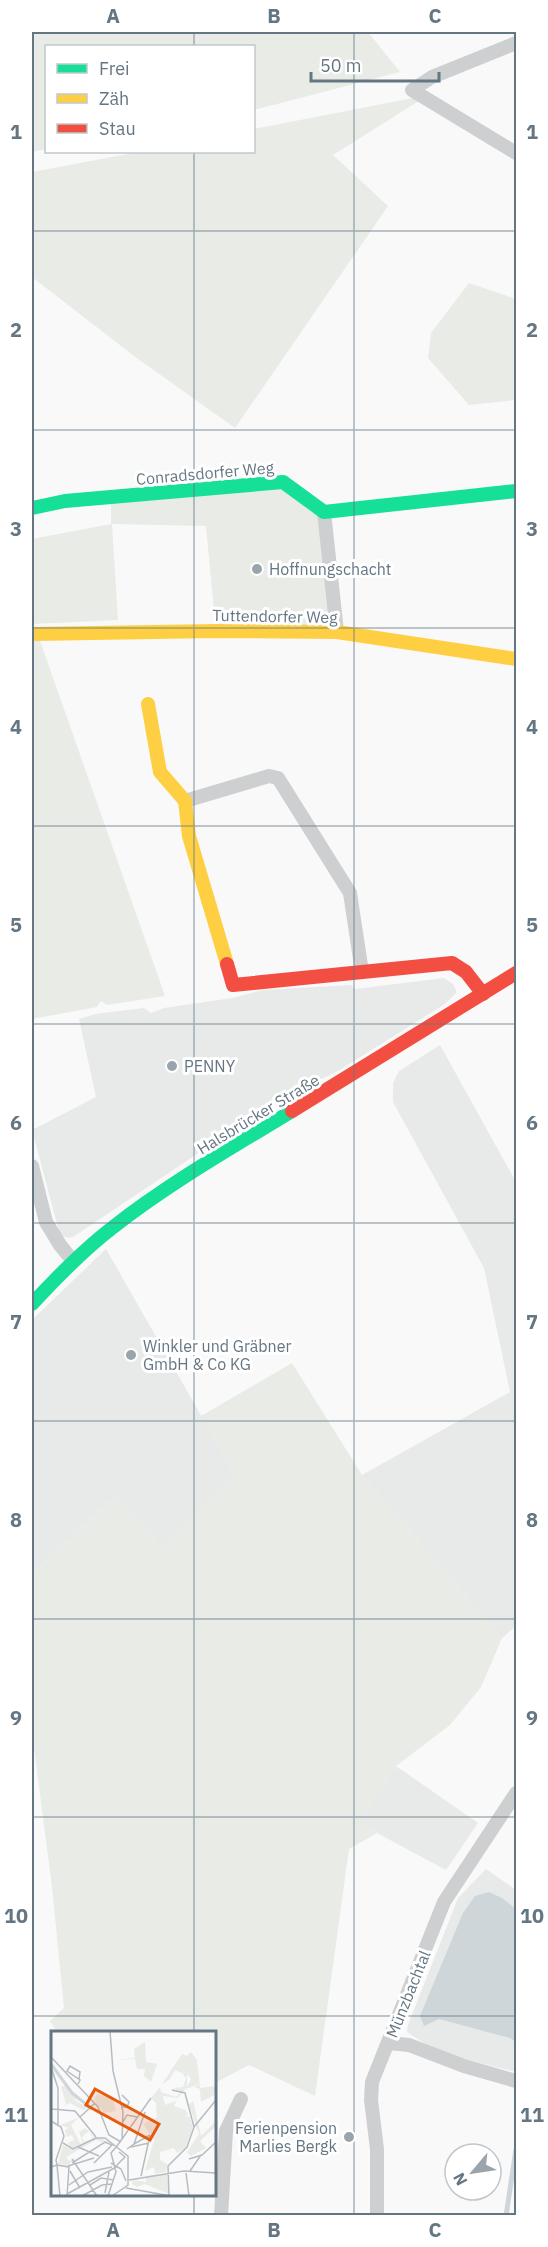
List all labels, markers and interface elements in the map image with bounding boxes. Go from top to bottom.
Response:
text: A [106,2,120,29]
text: B [267,2,281,29]
text: C [428,2,442,29]
legend [45,45,255,153]
scale bar [311,45,438,83]
text: 50 m [320,54,362,77]
text: Frei [99,57,130,80]
text: Zäh [99,87,129,110]
text: Stau [99,117,136,140]
text: 1 [10,118,22,145]
text: 1 [526,118,538,145]
text: 2 [10,316,22,343]
text: 2 [526,316,538,343]
street label: Conradsdorfer Weg [135,457,275,489]
text: 3 [10,515,22,542]
text: 3 [526,515,538,542]
place label: Hoffnungschacht [269,559,391,579]
marker: Hoffnungschacht [250,562,264,576]
street label: Tuttendorfer Weg [212,605,338,627]
text: 4 [10,713,22,740]
text: 4 [526,713,538,740]
text: 5 [10,911,22,938]
text: 5 [526,911,538,938]
place label: PENNY [184,1056,236,1076]
marker: PENNY [165,1059,179,1073]
street label: Halsbrücker Straße [193,1069,323,1158]
text: 6 [10,1109,22,1136]
text: 6 [526,1109,538,1136]
text: 7 [10,1308,22,1335]
text: 7 [526,1308,538,1335]
place label: Winkler und Gräbner GmbH & Co KG [143,1336,291,1374]
marker: Winkler und Gräbner GmbH & Co KG [124,1348,138,1362]
text: 8 [10,1506,22,1533]
text: 8 [526,1506,538,1533]
text: 9 [10,1704,22,1731]
text: 9 [526,1704,538,1731]
text: 10 [4,1902,28,1929]
text: 10 [520,1902,544,1929]
street label: Münzbachtal [381,1948,435,2040]
inset map [51,2031,216,2196]
text: 11 [4,2101,28,2128]
text: 11 [520,2101,544,2128]
place label: Ferienpension Marlies Bergk [235,2118,338,2156]
marker: Ferienpension Marlies Bergk [342,2130,356,2144]
north arrow [443,2142,503,2202]
text: N [448,2169,471,2189]
text: A [106,2216,120,2243]
text: B [267,2216,281,2243]
text: C [428,2216,442,2243]

